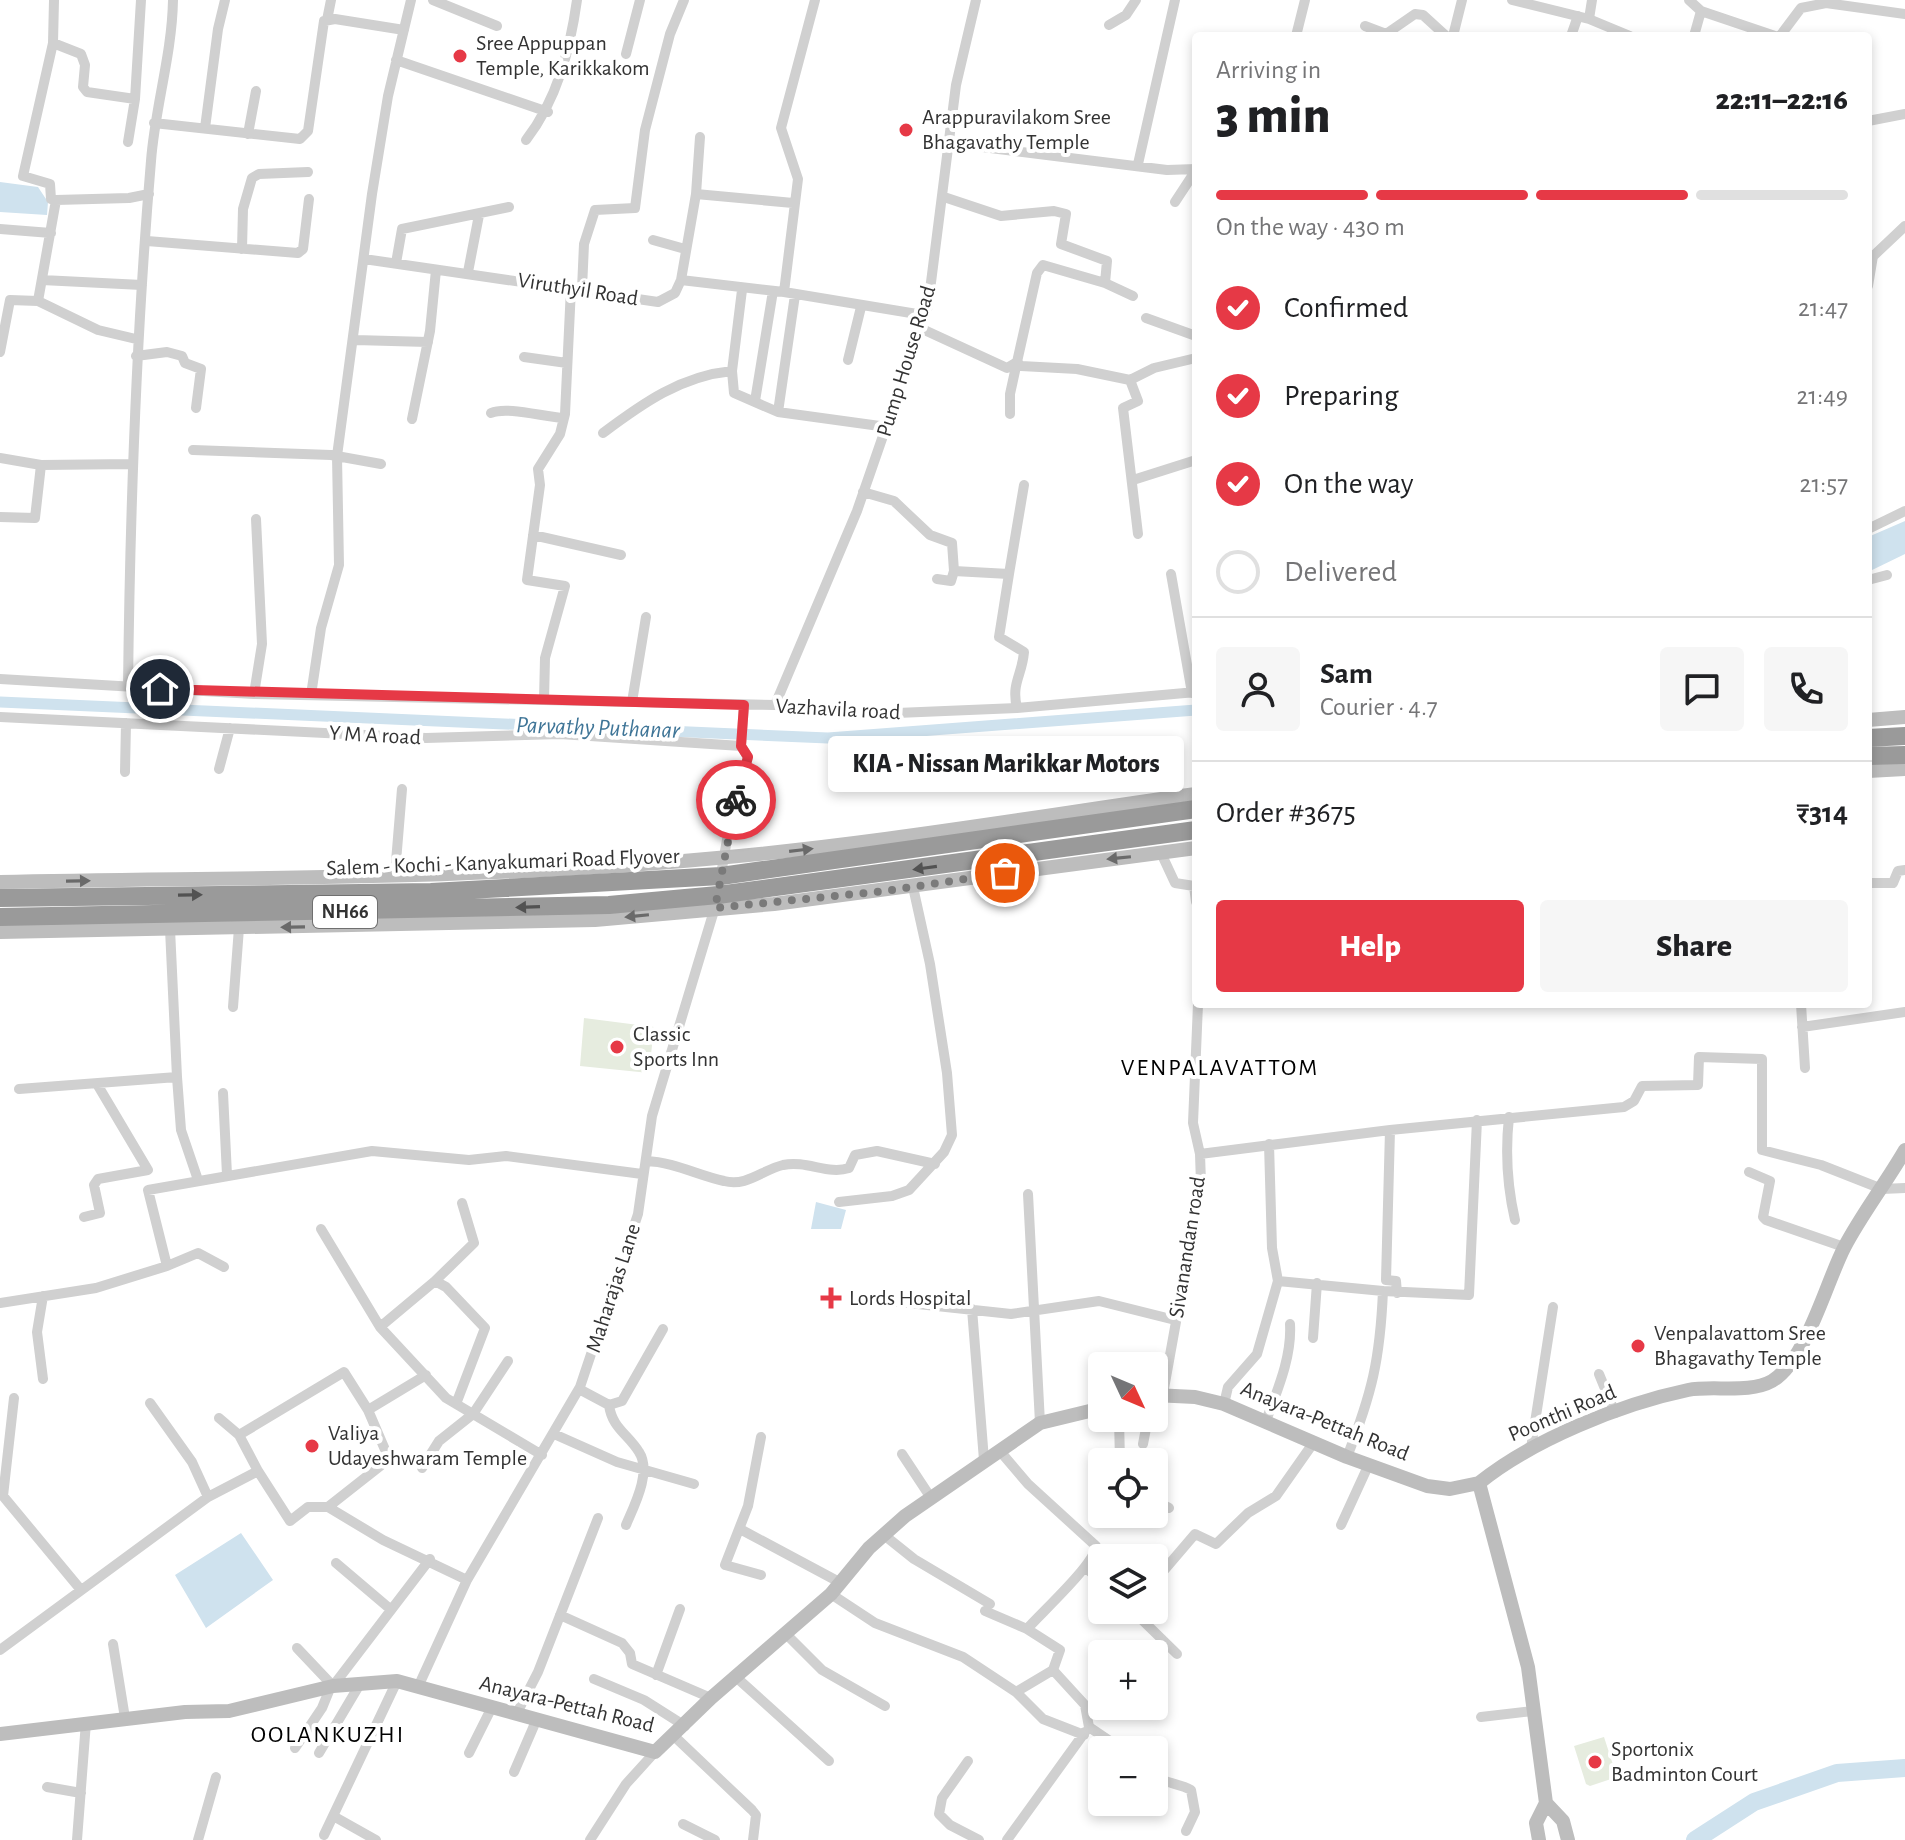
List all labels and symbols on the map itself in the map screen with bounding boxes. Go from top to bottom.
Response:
place label: Sree Appuppan Temple, Karikkakom [476,32,650,79]
marker: Sree Appuppan Temple, Karikkakom [451,47,469,65]
place label: Arappuravilakom Sree Bhagavathy Temple [922,106,1111,153]
marker: Arappuravilakom Sree Bhagavathy Temple [897,121,915,139]
street label: Viruthyil Road [516,269,640,309]
street label: Pump House Road [873,283,939,439]
pin [126,655,194,723]
street label: Vazhavila road [775,695,901,723]
water label: Parvathy Puthanar [516,713,682,743]
street label: Y M A road [328,722,422,748]
callout: KIA - Nissan Marikkar Motors [827,737,1183,793]
courier [696,760,776,840]
pin [971,839,1039,907]
one-way arrow [789,843,814,856]
street label: Salem - Kochi - Kanyakumari Road Flyover [326,845,680,879]
one-way arrow [1106,851,1131,864]
one-way arrow [912,862,937,875]
one-way arrow [66,874,91,887]
one-way arrow [178,889,203,901]
road number: NH66 [313,896,377,928]
one-way arrow [515,901,540,914]
one-way arrow [624,909,649,922]
one-way arrow [280,920,305,933]
place label: Classic Sports Inn [633,1023,719,1070]
marker: Classic Sports Inn [608,1038,626,1056]
district label: VENPALAVATTOM [1121,1056,1319,1080]
street label: Sivanandan road [1165,1175,1209,1319]
street label: Maharajas Lane [582,1221,644,1355]
marker: Lords Hospital [820,1287,842,1309]
place label: Lords Hospital [849,1287,971,1309]
place label: Venpalavattom Sree Bhagavathy Temple [1654,1322,1826,1369]
marker: Venpalavattom Sree Bhagavathy Temple [1629,1337,1647,1355]
north arrow [1088,1352,1168,1432]
street label: Anayara-Pettah Road [1238,1377,1412,1465]
street label: Poonthi Road [1505,1381,1619,1445]
place label: Valiya Udayeshwaram Temple [328,1422,527,1469]
marker: Valiya Udayeshwaram Temple [303,1437,321,1455]
street label: Anayara-Pettah Road [477,1672,657,1736]
district label: OOLANKUZHI [251,1723,405,1747]
place label: Sportonix Badminton Court [1611,1738,1758,1785]
marker: Sportonix Badminton Court [1586,1753,1604,1771]

